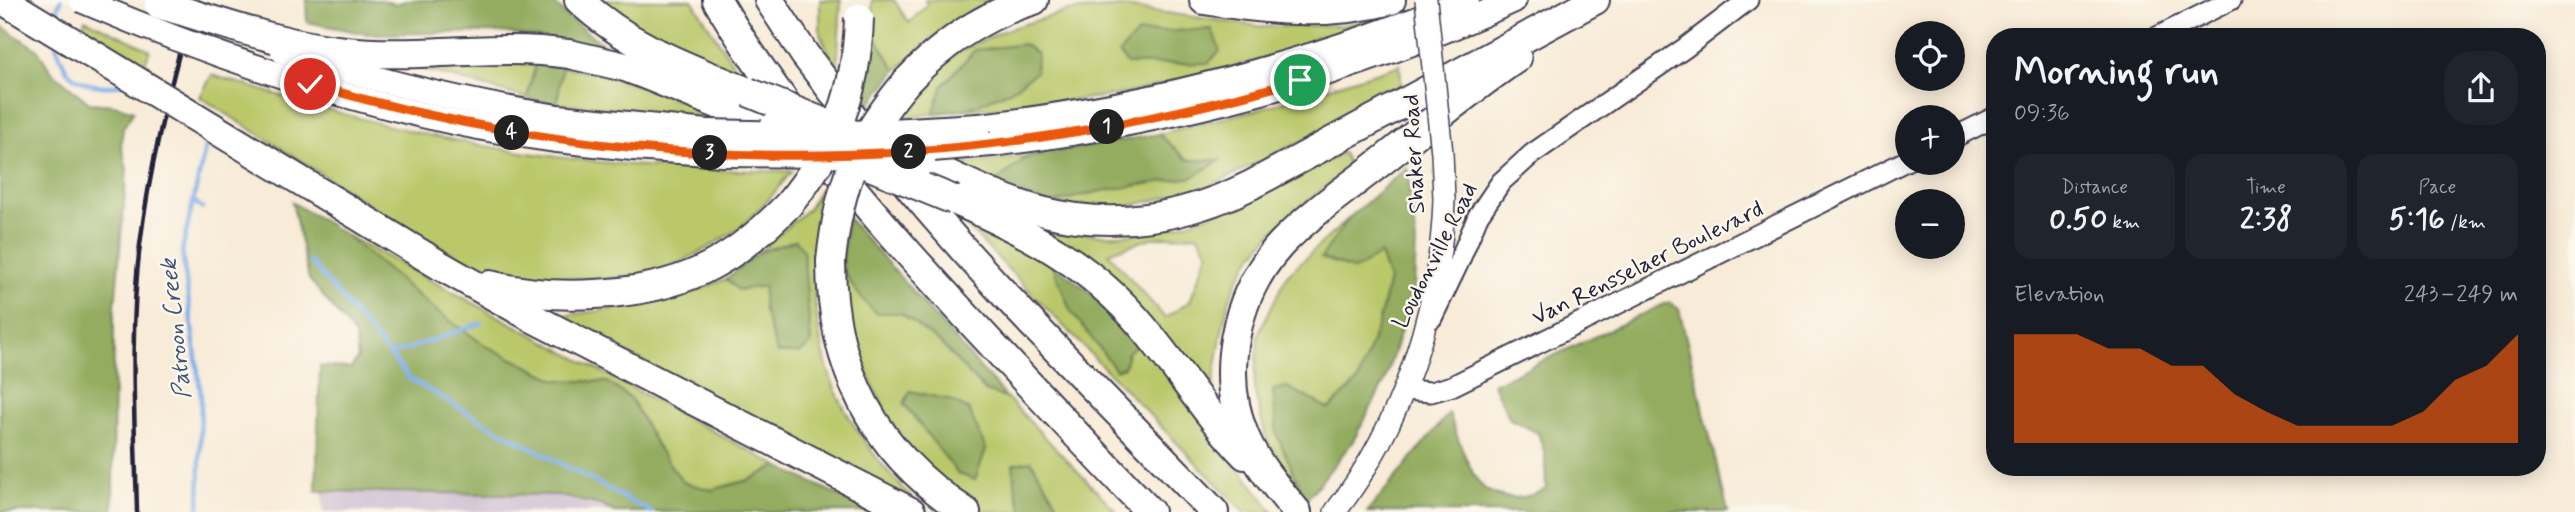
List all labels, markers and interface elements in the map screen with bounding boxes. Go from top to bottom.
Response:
map controls [1895,21,1965,259]
button: locate [1895,21,1965,91]
text: Morning run [2014,48,2219,97]
pin [1270,50,1330,110]
button: share [2444,51,2518,125]
pin [280,54,340,114]
icon: arrive [1281,61,1319,99]
icon: check [291,65,329,103]
street label: Shaker Road [1397,93,1433,215]
text: 09:36 [2014,99,2070,129]
button: + [1895,105,1965,175]
pin: 1 [1090,110,1124,144]
text: 1 [1102,114,1111,139]
pin: 4 [494,116,530,150]
text: 4 [506,120,517,145]
pin: 2 [892,134,926,170]
pin: 3 [692,136,728,170]
text: 2 [904,139,913,164]
text: 3 [705,140,714,165]
text: Distance [2061,175,2128,200]
text: Time [2246,175,2286,200]
text: Pace [2418,175,2456,200]
street label: Loudonville Road [1386,178,1485,334]
button: − [1895,189,1965,259]
street label: Van Rensselaer Boulevard [1527,195,1769,333]
text: 0.50 [2049,200,2107,239]
text: 2:38 [2240,200,2292,239]
text: 5:16 [2389,200,2445,239]
text: km [2107,210,2140,235]
text: /km [2445,210,2486,235]
water label: Patroon Creek [154,255,199,400]
text: Elevation [2014,280,2105,310]
text: 243–249 m [2404,280,2518,310]

